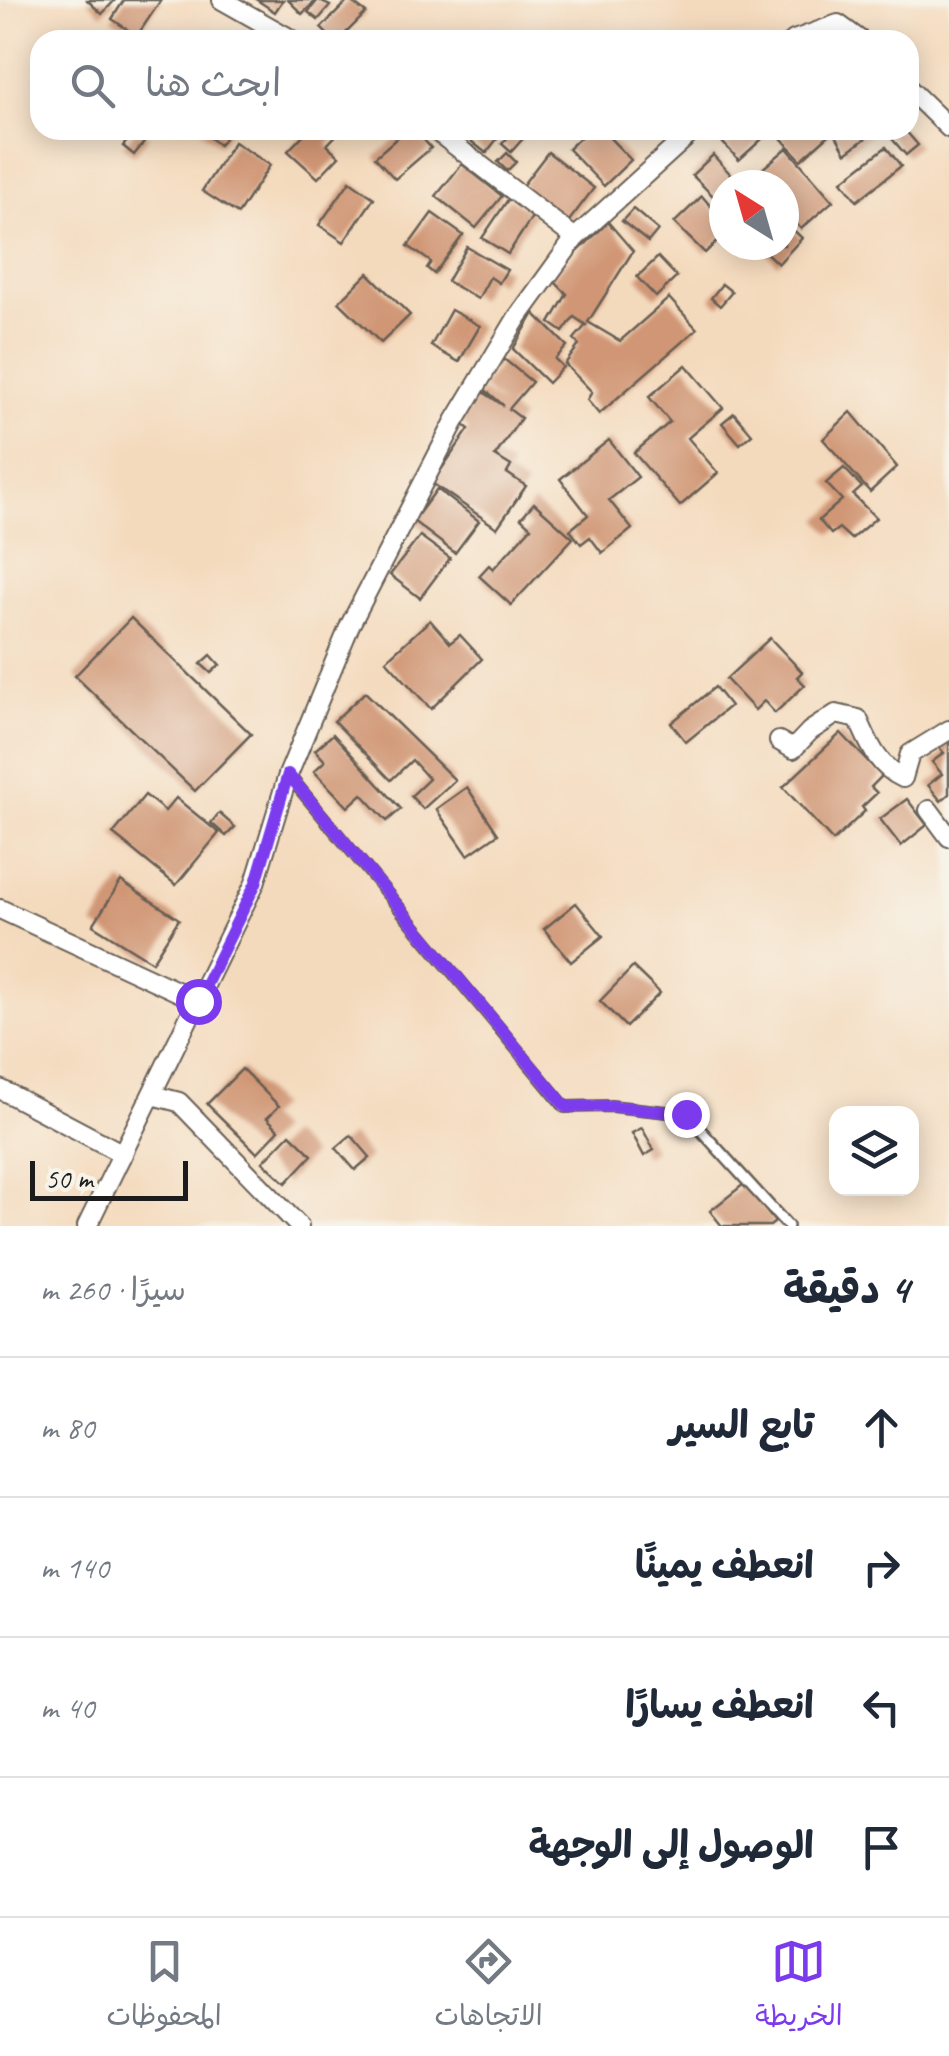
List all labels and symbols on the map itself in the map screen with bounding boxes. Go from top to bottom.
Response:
north arrow [709,170,799,260]
route start [176,979,222,1025]
route end [664,1092,710,1138]
scale bar [30,1156,188,1200]

